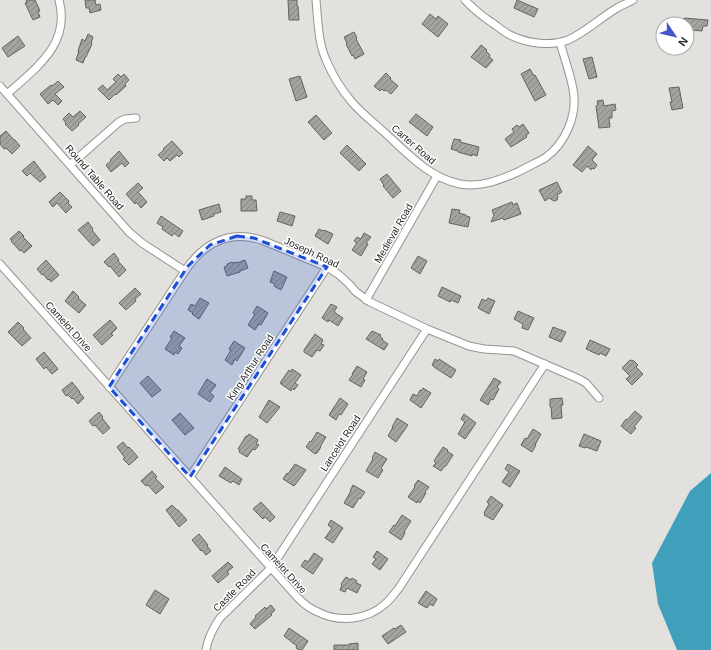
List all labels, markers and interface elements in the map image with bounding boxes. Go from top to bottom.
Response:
north arrow [655,16,695,56]
text: N [676,35,690,48]
street label: Carter Road [390,122,438,166]
street label: Round Table Road [63,143,126,212]
street label: Medieval Road [372,202,415,265]
street label: Joseph Road [283,235,341,270]
street label: Camelot Drive [43,299,94,354]
street label: King Arthur Road [225,332,276,402]
street label: Lancelot Road [318,413,363,473]
street label: Camelot Drive [258,541,309,596]
street label: Castle Road [211,567,258,614]

